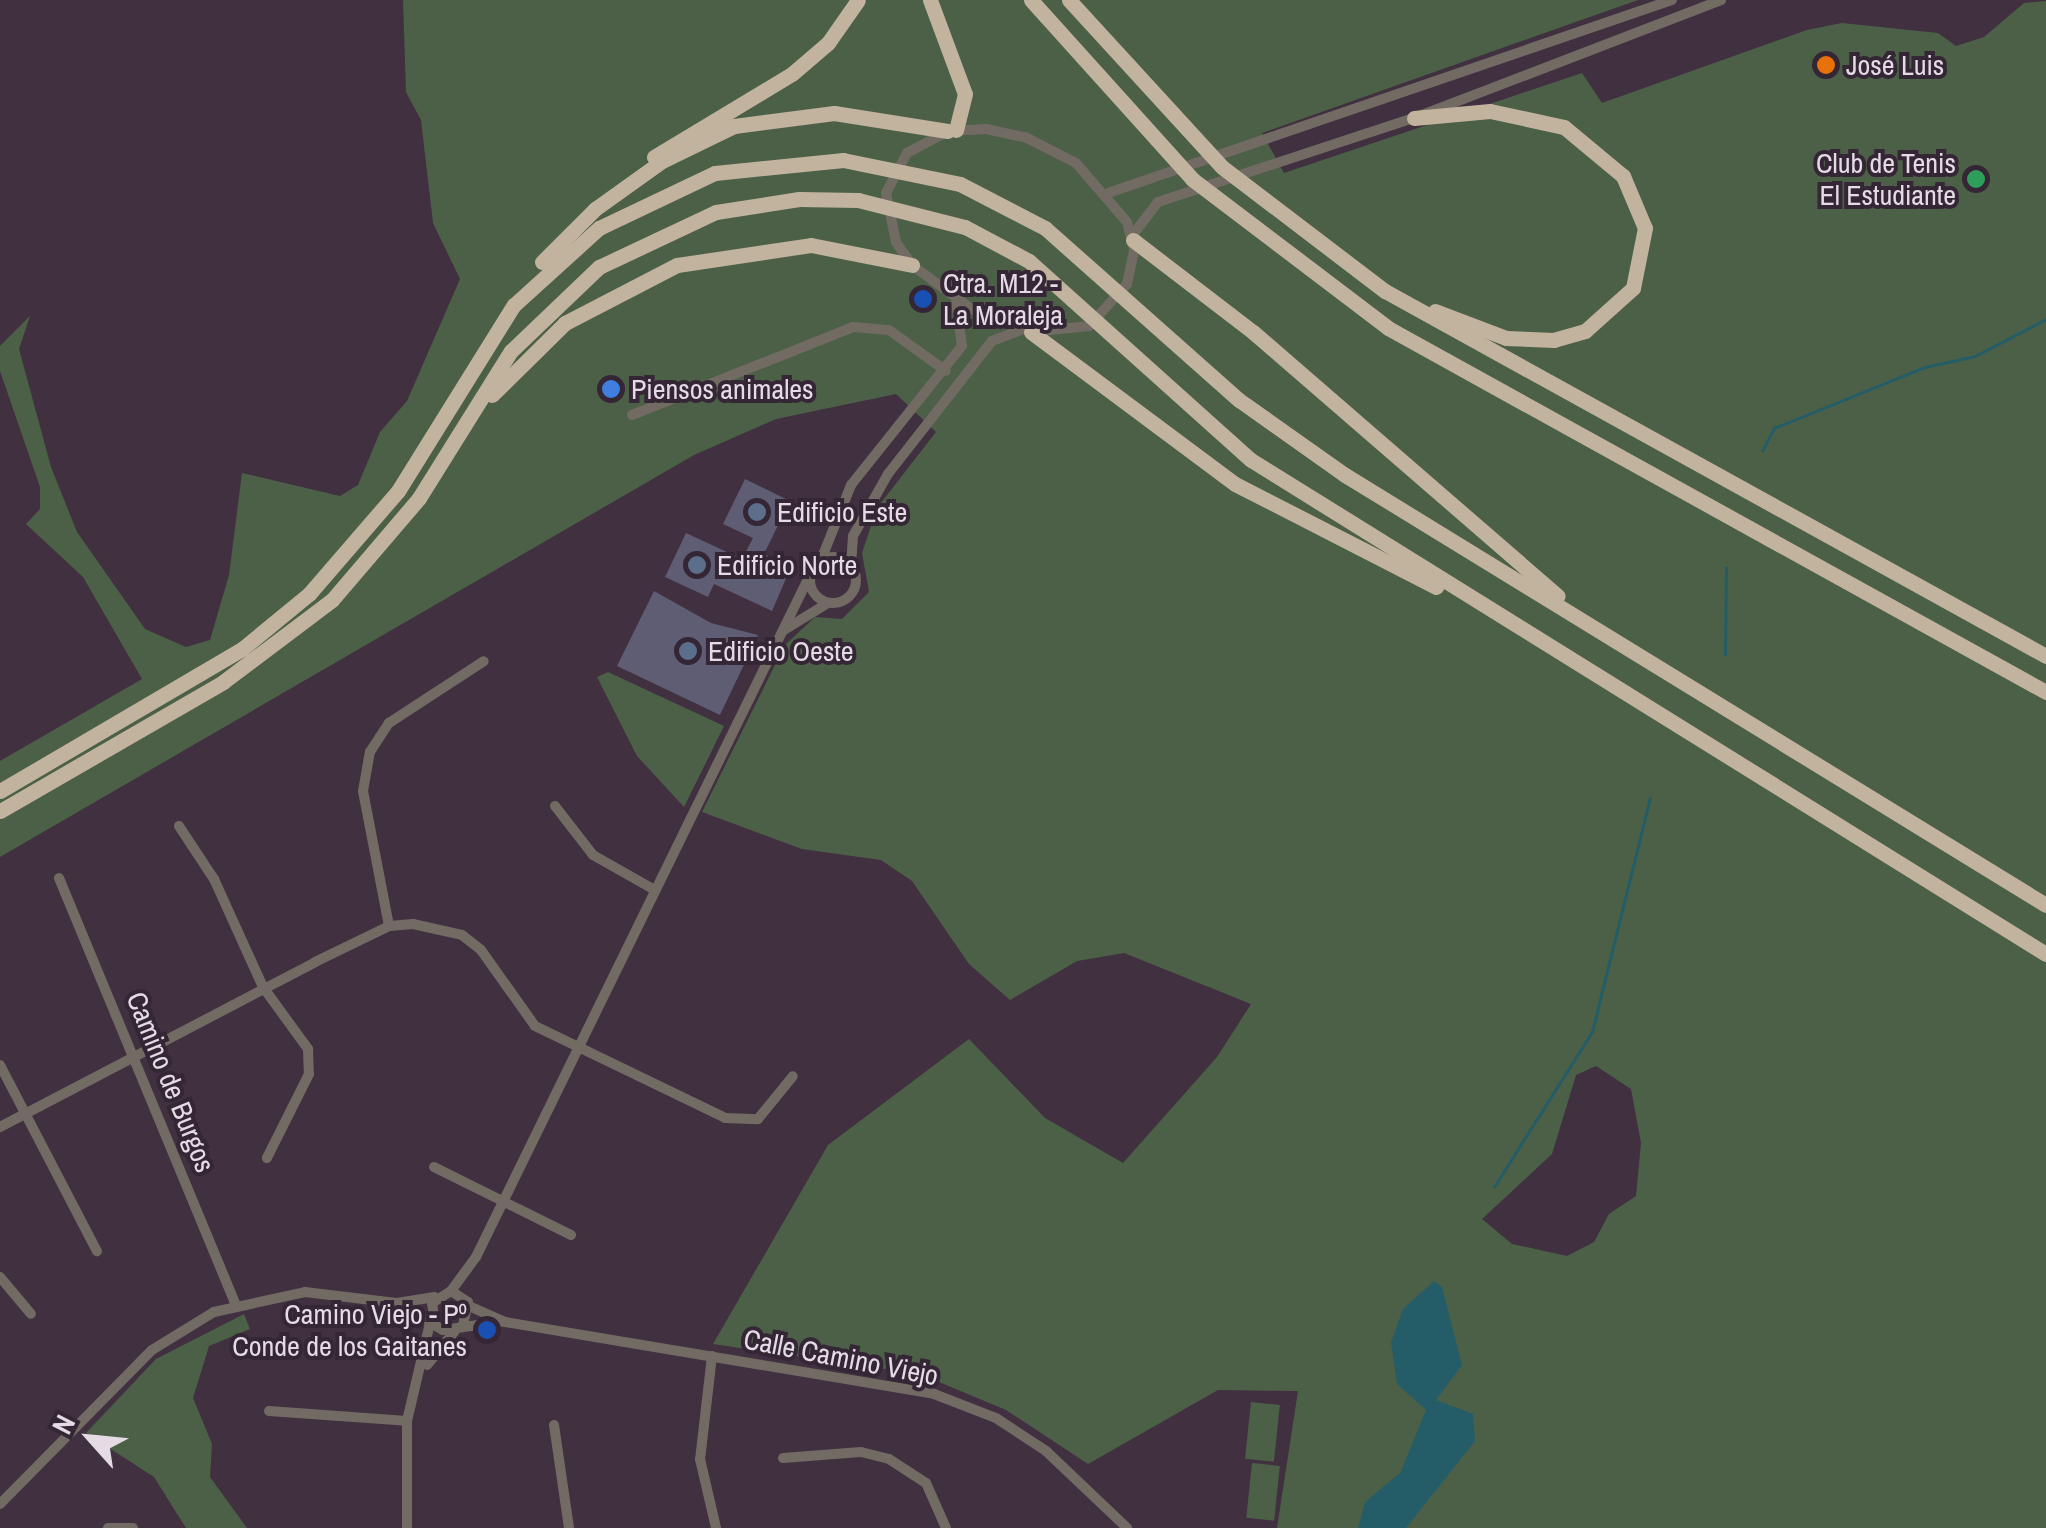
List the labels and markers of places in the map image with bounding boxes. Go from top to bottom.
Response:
place label: José Luis [1846,48,1944,82]
marker: José Luis [1815,54,1837,76]
place label: Club de Tenis El Estudiante [1816,146,1956,212]
marker: Club de Tenis El Estudiante [1965,168,1987,190]
place label: Ctra. M12 - La Moraleja [943,266,1063,332]
marker: Ctra. M12 - La Moraleja [912,288,934,310]
place label: Piensos animales [631,372,814,406]
marker: Piensos animales [600,378,622,400]
place label: Edificio Este [777,495,907,529]
marker: Edificio Este [746,501,768,523]
place label: Edificio Norte [717,548,857,582]
marker: Edificio Norte [686,554,708,576]
place label: Edificio Oeste [708,634,854,668]
marker: Edificio Oeste [677,640,699,662]
place label: Camino Viejo - Pº Conde de los Gaitanes [232,1297,467,1363]
marker: Camino Viejo - Pº Conde de los Gaitanes [476,1319,498,1341]

